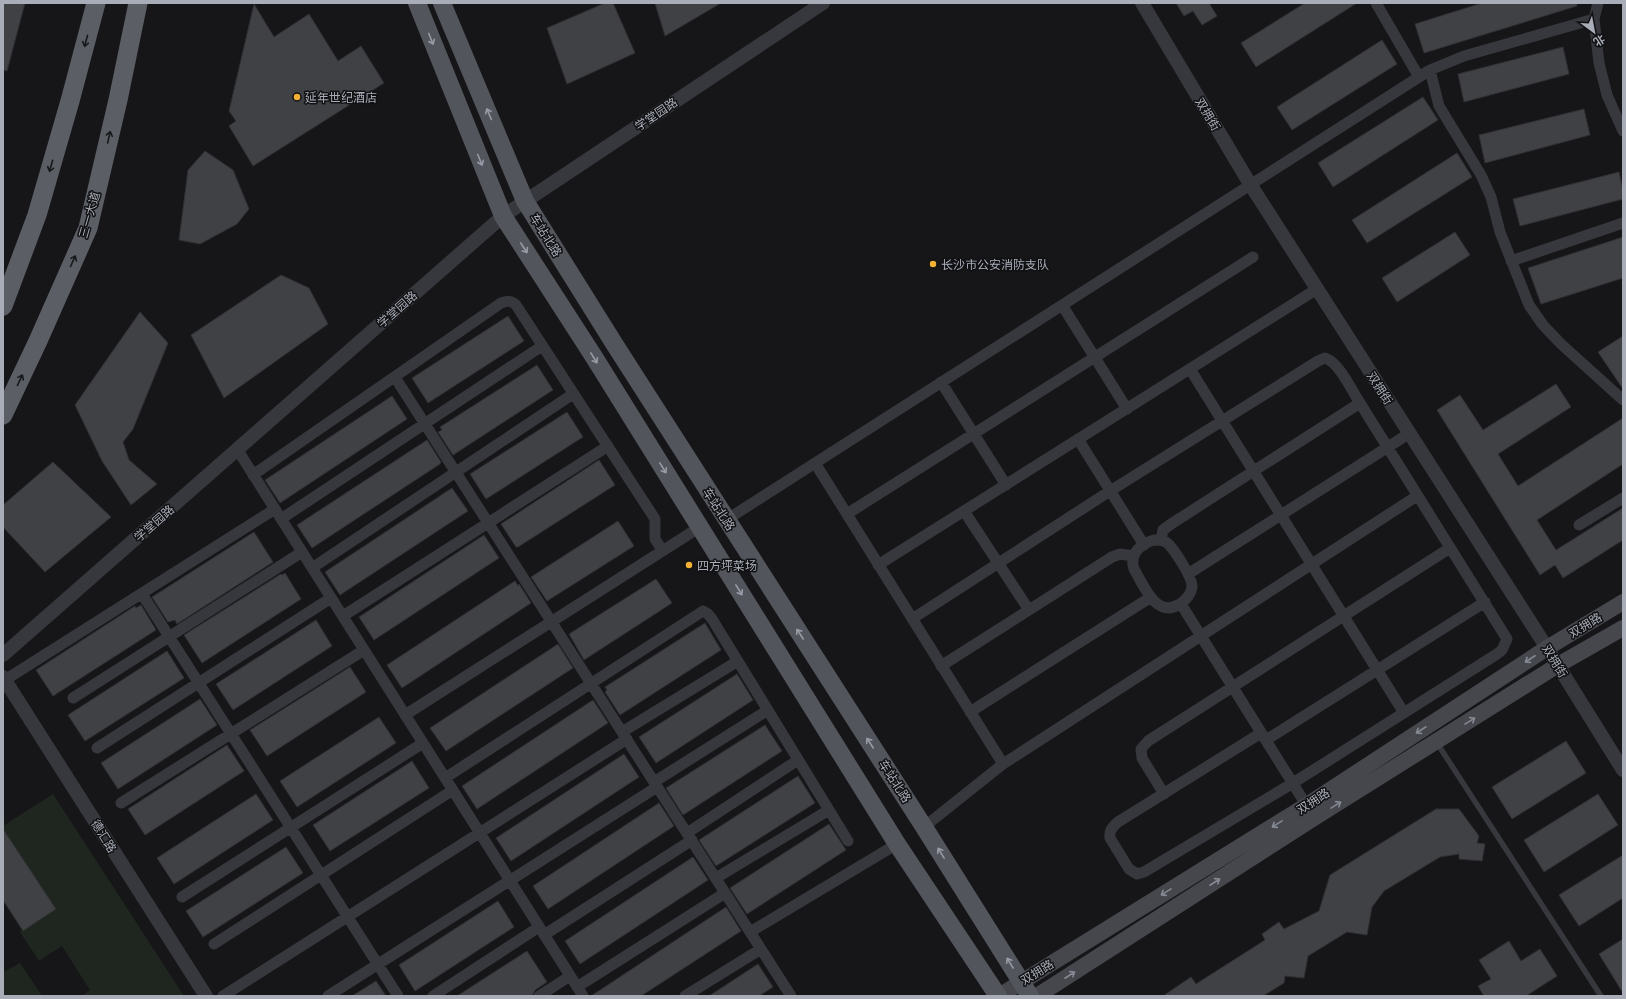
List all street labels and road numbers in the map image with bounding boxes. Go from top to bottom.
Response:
street label: 学堂园路 [632,94,680,134]
street label: 双拥街 [1192,95,1224,133]
street label: 三一大道 [75,190,103,240]
street label: 车站北路 [527,211,565,259]
street label: 学堂园路 [374,288,420,330]
street label: 双拥街 [1364,369,1396,407]
street label: 车站北路 [700,485,738,533]
street label: 学堂园路 [131,502,177,544]
street label: 双拥路 [1566,609,1604,641]
street label: 双拥街 [1539,642,1571,680]
street label: 车站北路 [876,757,914,805]
street label: 双拥路 [1294,785,1332,817]
street label: 德汇路 [88,817,120,855]
street label: 双拥路 [1018,956,1056,988]

